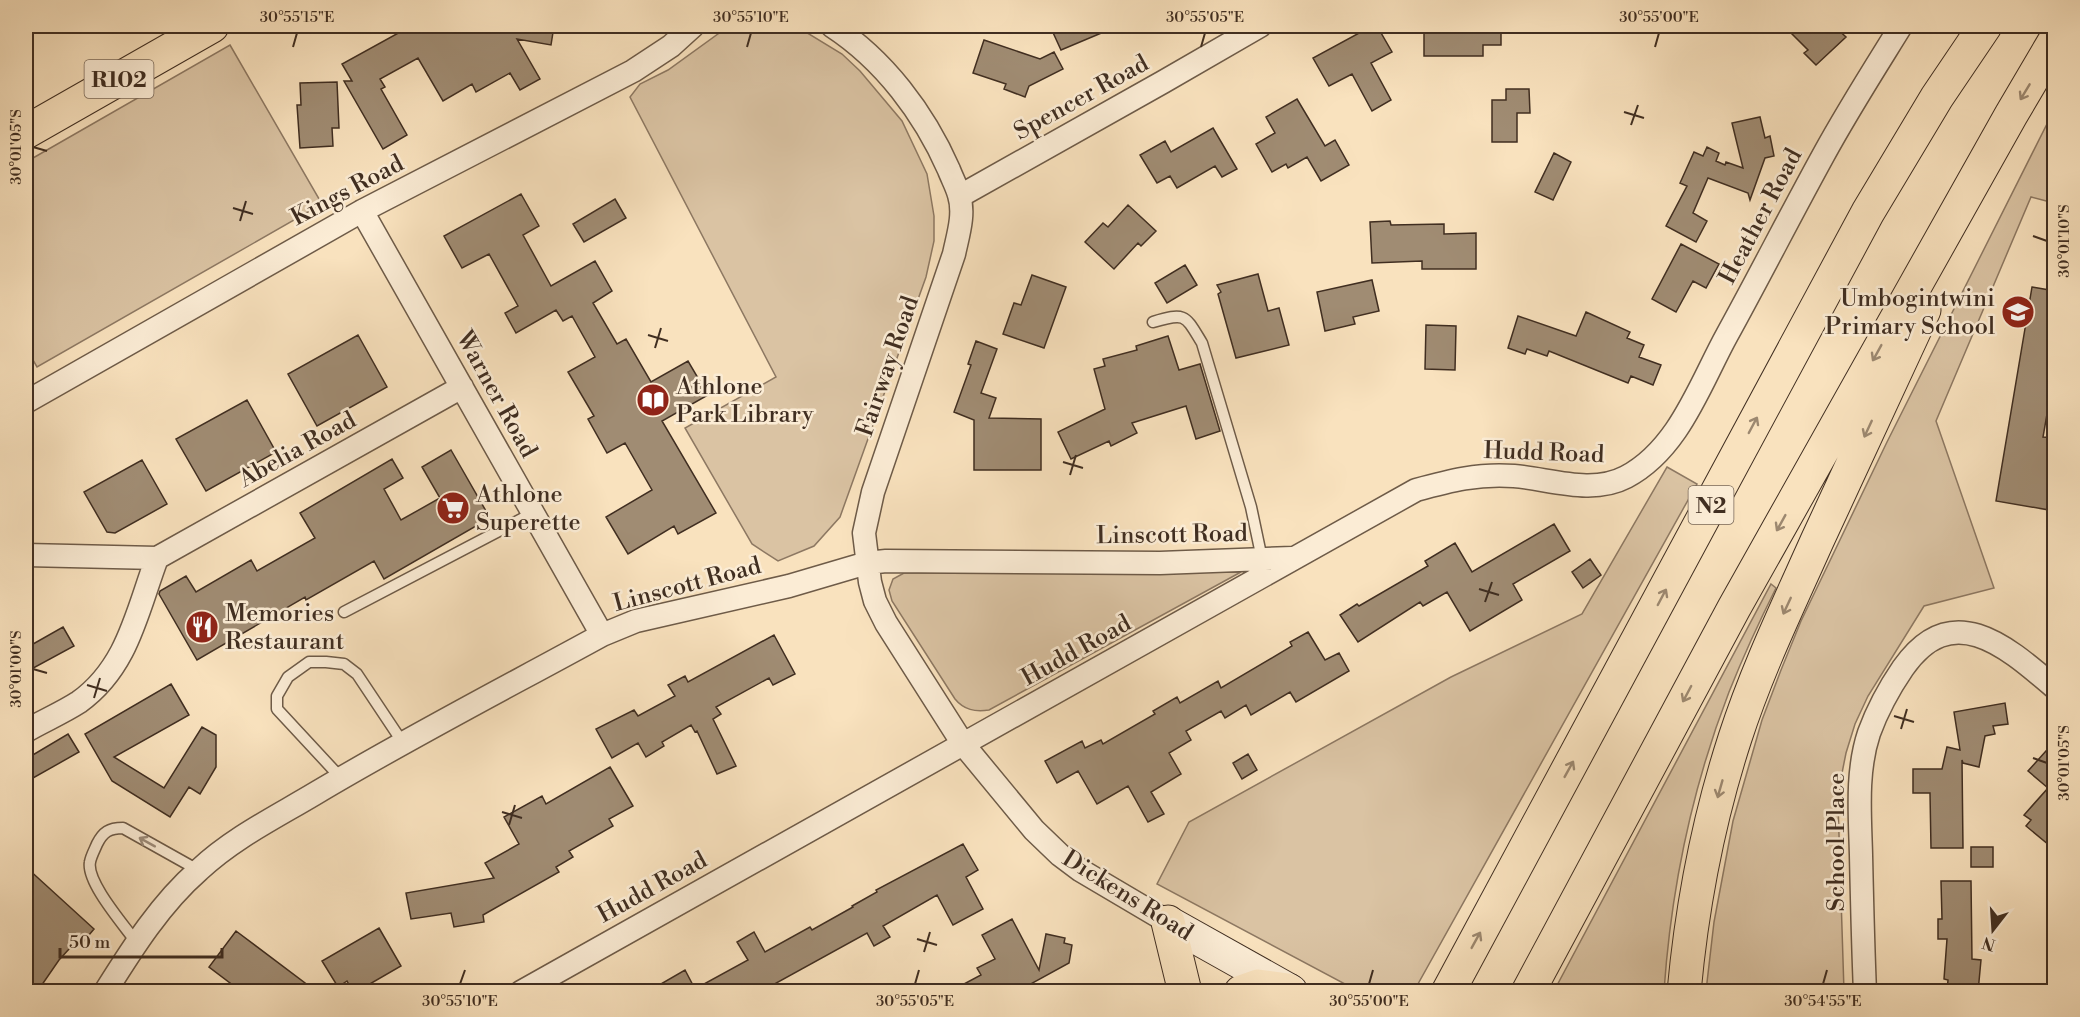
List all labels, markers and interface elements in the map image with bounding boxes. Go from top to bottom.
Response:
text: 30°55'15"E [260,8,334,27]
text: 30°55'10"E [713,8,789,27]
text: 30°55'05"E [1166,8,1244,27]
text: 30°55'00"E [1619,8,1699,27]
street label: Spencer Road [1009,48,1154,147]
road number: R102 [84,60,154,98]
one-way arrow [2018,83,2030,100]
text: 30°01'05"S [7,109,26,185]
street label: Heather Road [1713,143,1809,290]
street label: Kings Road [286,149,409,233]
text: 30°01'10"S [2055,204,2074,278]
place label: Umbogintwini Primary School [1825,284,1995,342]
street label: Fairway Road [850,292,926,440]
school or university icon: Umbogintwini Primary School [2000,294,2036,330]
street label: Warner Road [448,325,543,464]
one-way arrow [1871,344,1883,361]
place label: Athlone Park Library [675,372,814,430]
library icon: Athlone Park Library [635,382,671,418]
street label: Abelia Road [233,405,362,495]
one-way arrow [1747,417,1759,434]
one-way arrow [1861,419,1873,437]
street label: Hudd Road [1483,436,1605,470]
place label: Athlone Superette [475,480,581,538]
road number: N2 [1688,486,1734,524]
supermarket icon: Athlone Superette [435,490,471,526]
one-way arrow [1775,514,1787,531]
street label: Linscott Road [1096,519,1248,551]
street label: Linscott Road [610,551,765,619]
one-way arrow [1657,589,1668,607]
one-way arrow [1781,597,1792,615]
place label: Memories Restaurant [225,599,345,657]
street label: Hudd Road [1016,608,1137,693]
restaurant icon: Memories Restaurant [184,609,220,645]
text: 30°01'00"S [7,630,26,708]
one-way arrow [1681,685,1693,703]
text: 30°01'05"S [2055,725,2074,801]
one-way arrow [1563,761,1575,778]
street label: School Place [1822,773,1852,911]
one-way arrow [1714,779,1725,798]
one-way arrow [139,835,156,847]
street label: Dickens Road [1057,844,1199,948]
street label: Hudd Road [592,845,713,930]
north arrow [1963,900,2023,960]
scale bar [60,921,222,959]
text: 50 m [69,931,111,954]
one-way arrow [1470,932,1482,949]
text: N [1980,932,1998,955]
text: 30°55'10"E [422,992,498,1011]
text: 30°55'05"E [876,992,954,1011]
text: 30°55'00"E [1329,992,1409,1011]
text: 30°54'55"E [1784,992,1862,1011]

